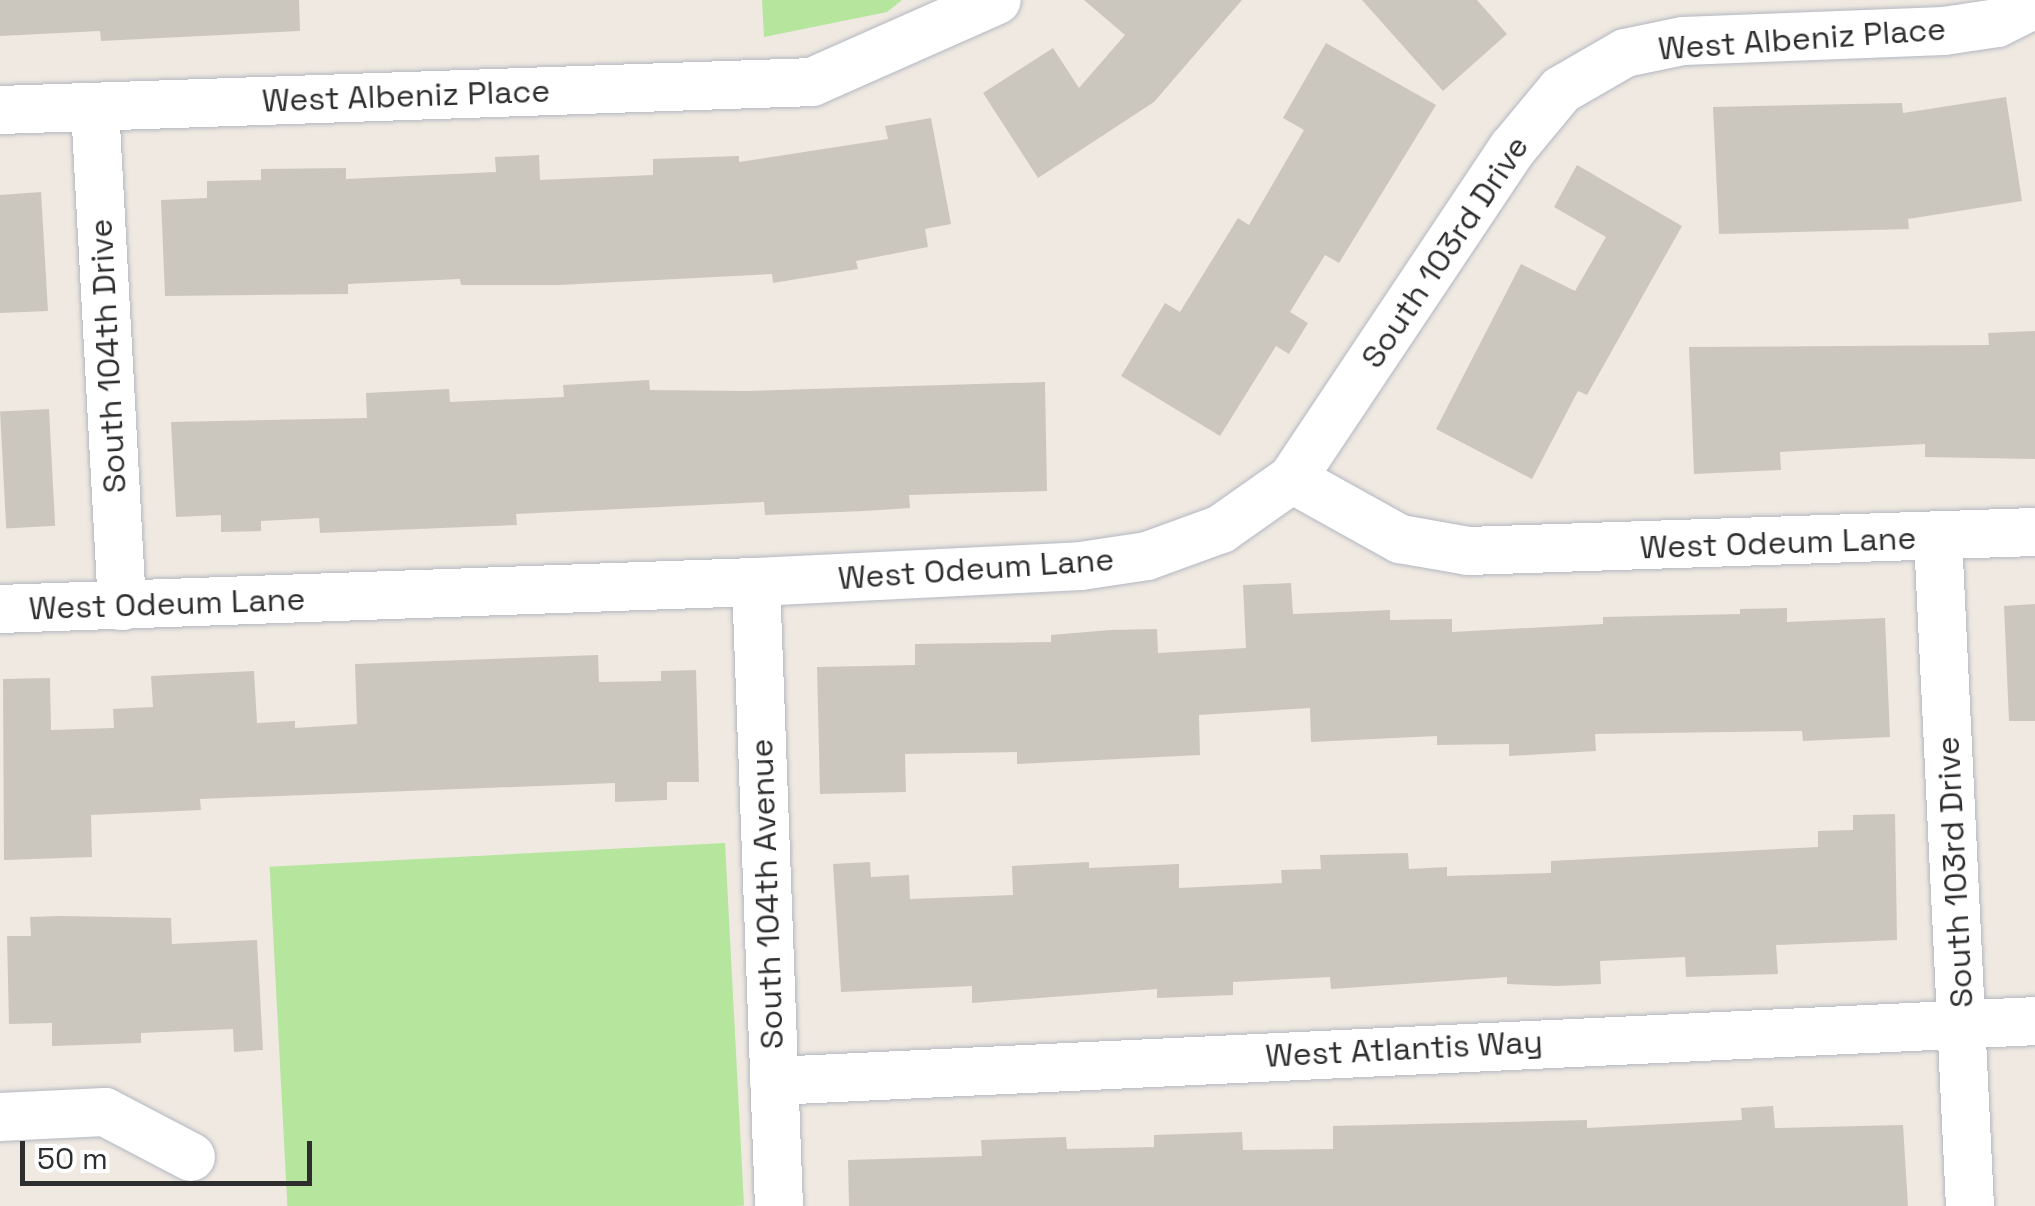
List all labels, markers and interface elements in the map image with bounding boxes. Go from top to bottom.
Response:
street label: West Albeniz Place [1657,10,1947,68]
street label: West Albeniz Place [261,72,551,120]
street label: South 103rd Drive [1353,129,1537,375]
street label: South 104th Drive [82,218,134,494]
street label: West Odeum Lane [1639,519,1917,567]
street label: West Odeum Lane [837,540,1115,598]
street label: West Odeum Lane [28,580,306,628]
street label: South 103rd Drive [1929,735,1981,1009]
street label: South 104th Avenue [742,738,792,1050]
street label: West Atlantis Way [1264,1023,1544,1075]
scale bar [25,1121,318,1183]
text: 50 m [37,1139,108,1178]

